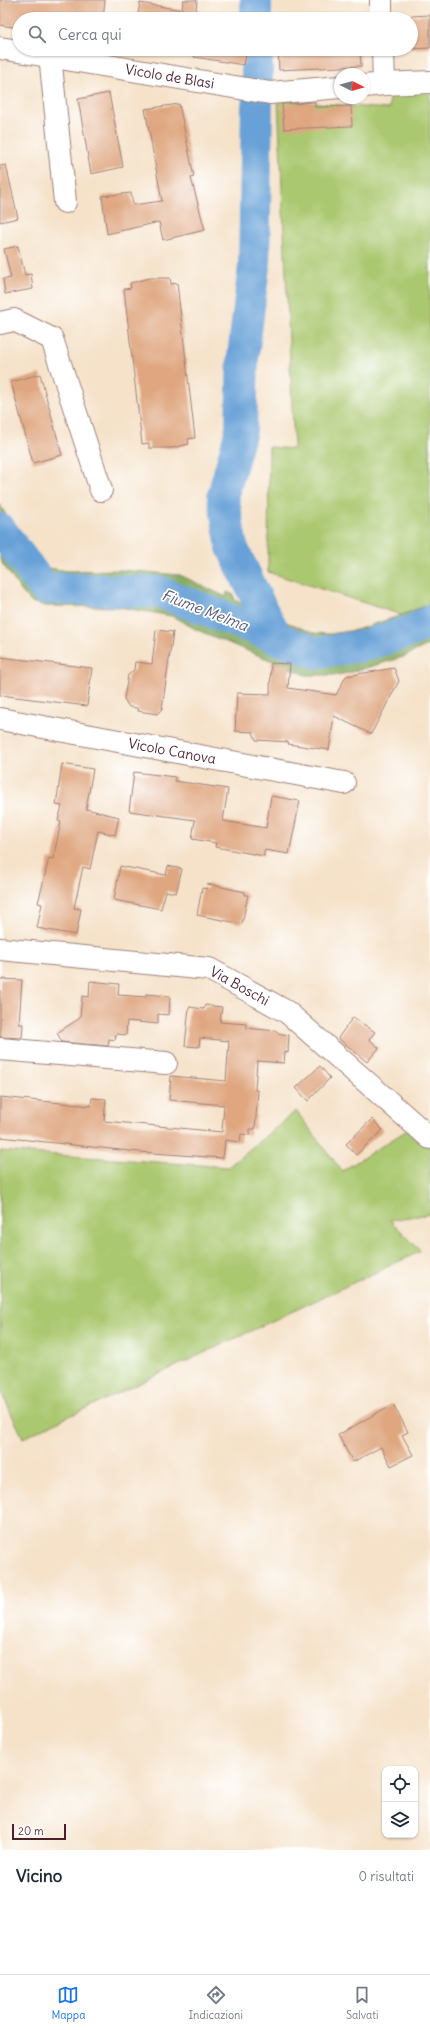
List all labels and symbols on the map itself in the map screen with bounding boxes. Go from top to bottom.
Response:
street label: Vicolo de Blasi [124,60,216,93]
north arrow [334,68,370,104]
water label: Fiume Melma [159,585,252,636]
street label: Vicolo Canova [127,734,217,768]
street label: Via Boschi [207,962,273,1009]
scale bar [12,1822,66,1841]

